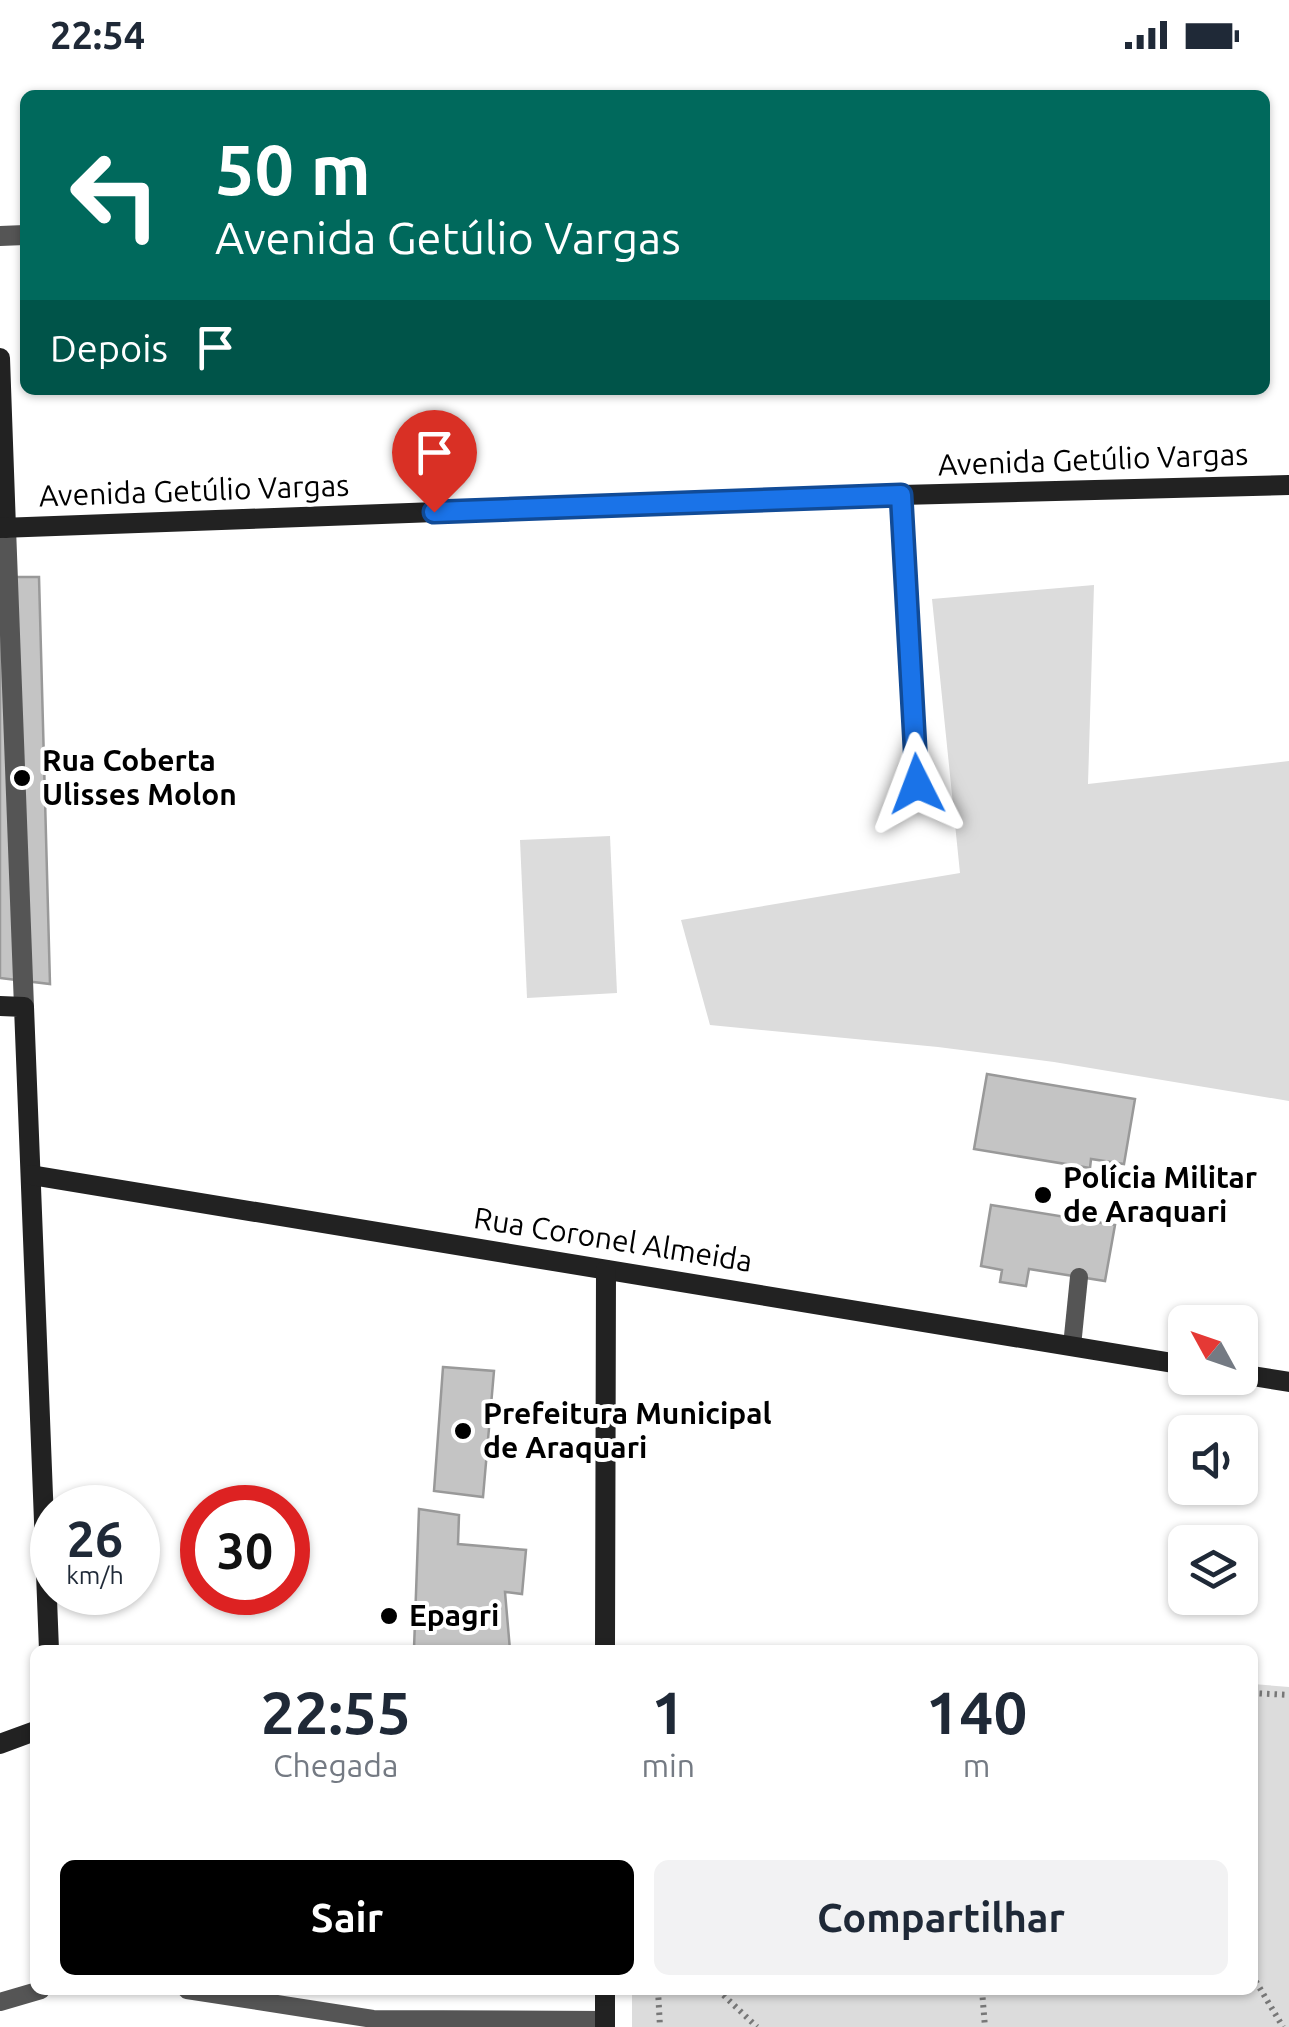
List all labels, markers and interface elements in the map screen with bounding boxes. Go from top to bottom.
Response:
text: 22:54 [50,14,145,56]
icon: left [50,130,180,260]
text: 50 m [215,130,371,208]
text: Avenida Getúlio Vargas [215,212,681,263]
icon: arrive [188,320,243,375]
text: Depois [50,327,168,369]
pin [392,410,477,513]
icon: arrive [407,425,462,480]
street label: Avenida Getúlio Vargas [937,437,1249,481]
street label: Avenida Getúlio Vargas [38,468,350,512]
position arrow [865,732,969,836]
place label: Rua Coberta Ulisses Molon [42,743,237,811]
marker: Rua Coberta Ulisses Molon [11,767,33,789]
place label: Polícia Militar de Araquari [1063,1160,1258,1228]
marker: Polícia Militar de Araquari [1032,1184,1054,1206]
street label: Rua Coronel Almeida [472,1200,755,1278]
north arrow [1168,1305,1258,1395]
map controls [1168,1305,1258,1615]
place label: Prefeitura Municipal de Araquari [483,1396,772,1464]
button: sound [1168,1415,1258,1505]
marker: Prefeitura Municipal de Araquari [452,1420,474,1442]
speed limit sign: 30 [180,1485,310,1615]
text: 26 [67,1510,123,1566]
button: layers [1168,1525,1258,1615]
text: km/h [66,1561,124,1589]
place label: Epagri [409,1598,499,1632]
marker: Epagri [378,1605,400,1627]
text: 22:55 [261,1678,411,1745]
text: 1 [651,1678,685,1745]
text: 140 [926,1678,1027,1745]
text: Chegada [273,1747,399,1783]
text: min [641,1747,695,1783]
text: m [963,1747,990,1783]
button: Sair [60,1860,634,1975]
button: Compartilhar [654,1860,1228,1975]

